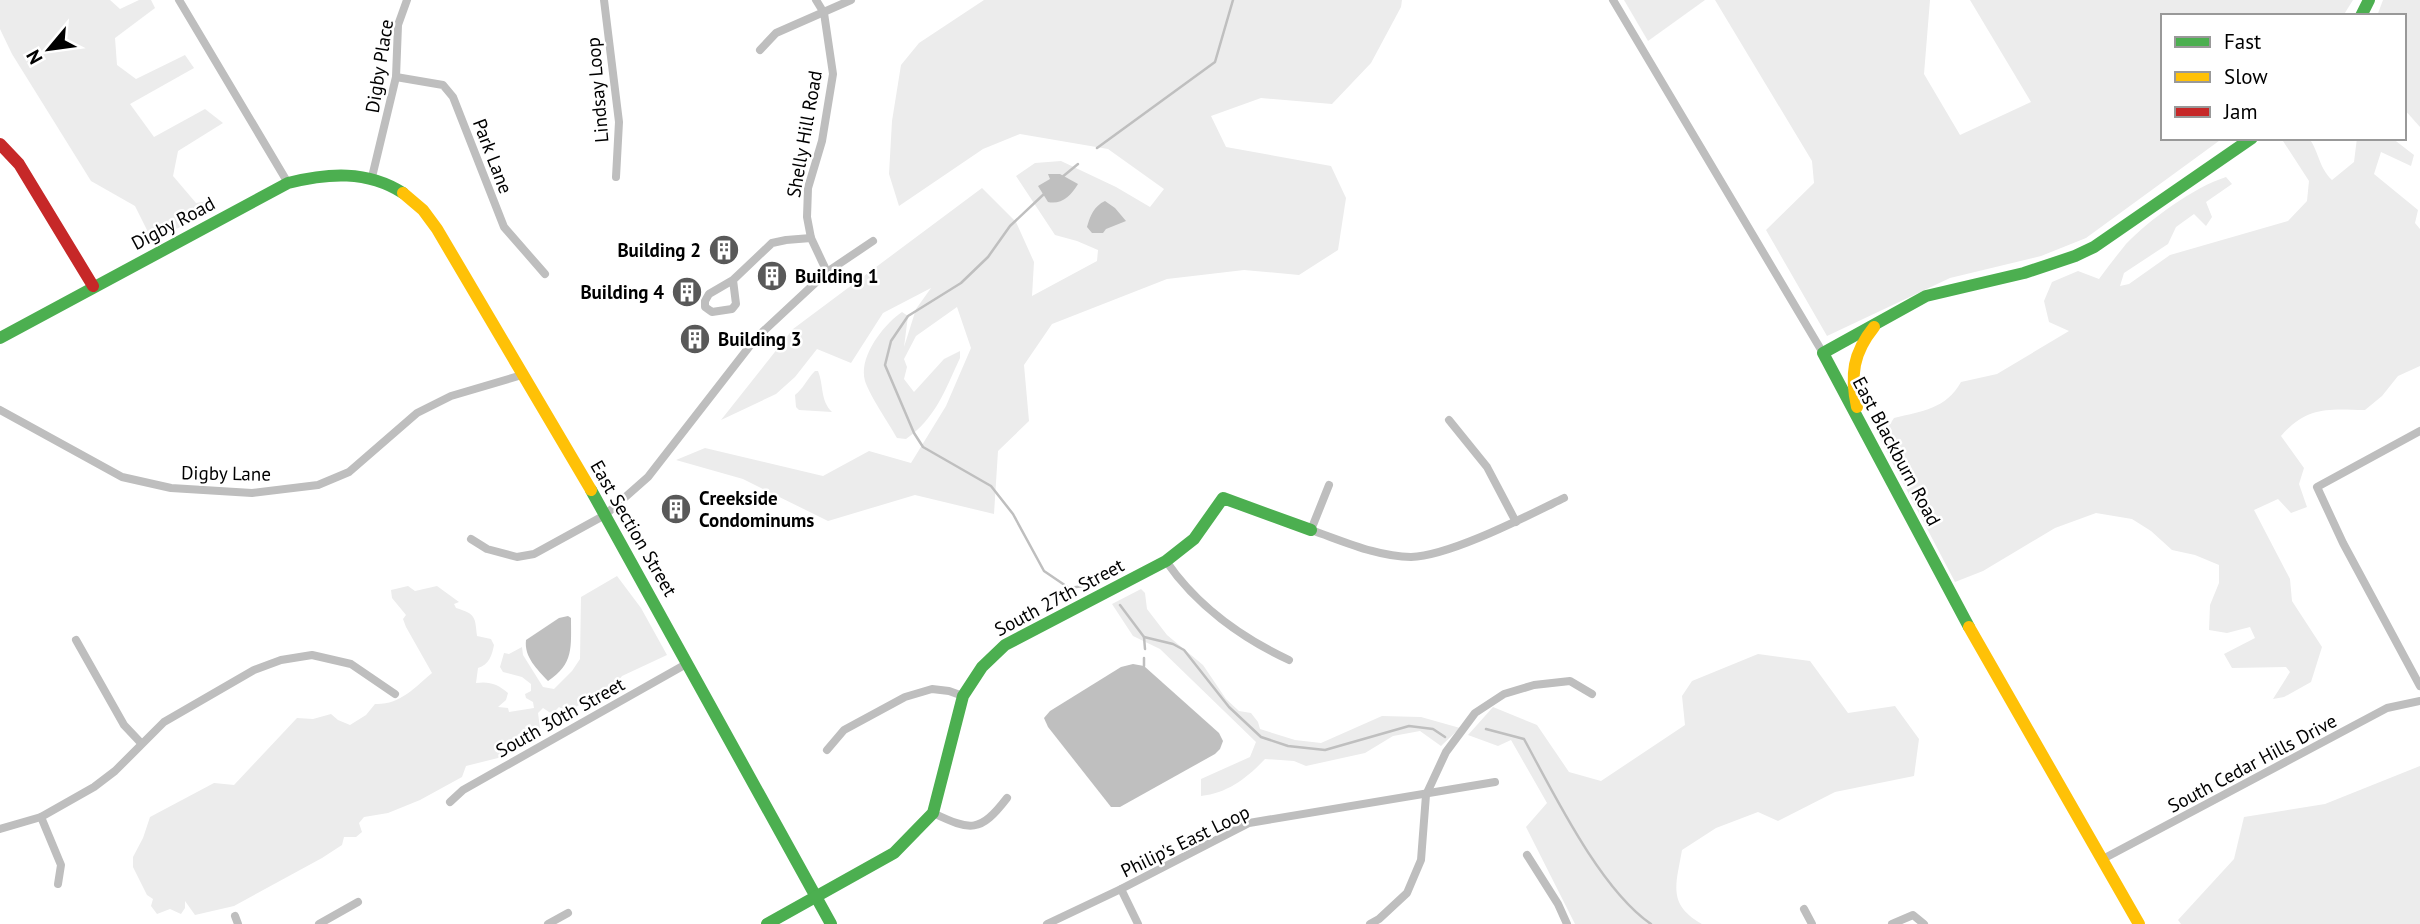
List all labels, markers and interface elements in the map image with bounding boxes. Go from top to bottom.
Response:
north arrow [14,14,84,84]
legend [2161,14,2406,140]
street label: Digby Place [360,18,398,114]
text: Fast [2224,28,2261,55]
street label: Lindsay Loop [580,36,614,144]
text: N [21,46,48,69]
text: Slow [2224,63,2268,90]
street label: Shelly Hill Road [781,69,827,199]
text: Jam [2223,98,2258,125]
street label: Park Lane [468,115,518,197]
street label: Digby Road [127,191,219,255]
building icon: Building 2 [707,233,741,267]
place label: Building 2 [617,238,701,262]
building icon: Building 1 [755,259,789,293]
place label: Building 1 [795,264,879,288]
building icon: Building 4 [670,275,704,309]
place label: Building 4 [580,280,664,304]
building icon: Building 3 [678,322,712,356]
place label: Building 3 [718,327,802,351]
street label: East Blackburn Road [1848,372,1946,530]
street label: East Section Street [585,456,683,601]
street label: Digby Lane [181,460,271,486]
place label: Creekside Condominums [699,486,814,532]
building icon: Creekside Condominums [659,492,693,526]
street label: South 27th Street [990,553,1128,641]
street label: South 30th Street [491,671,629,762]
street label: South Cedar Hills Drive [2163,708,2341,818]
street label: Philip's East Loop [1117,799,1253,883]

